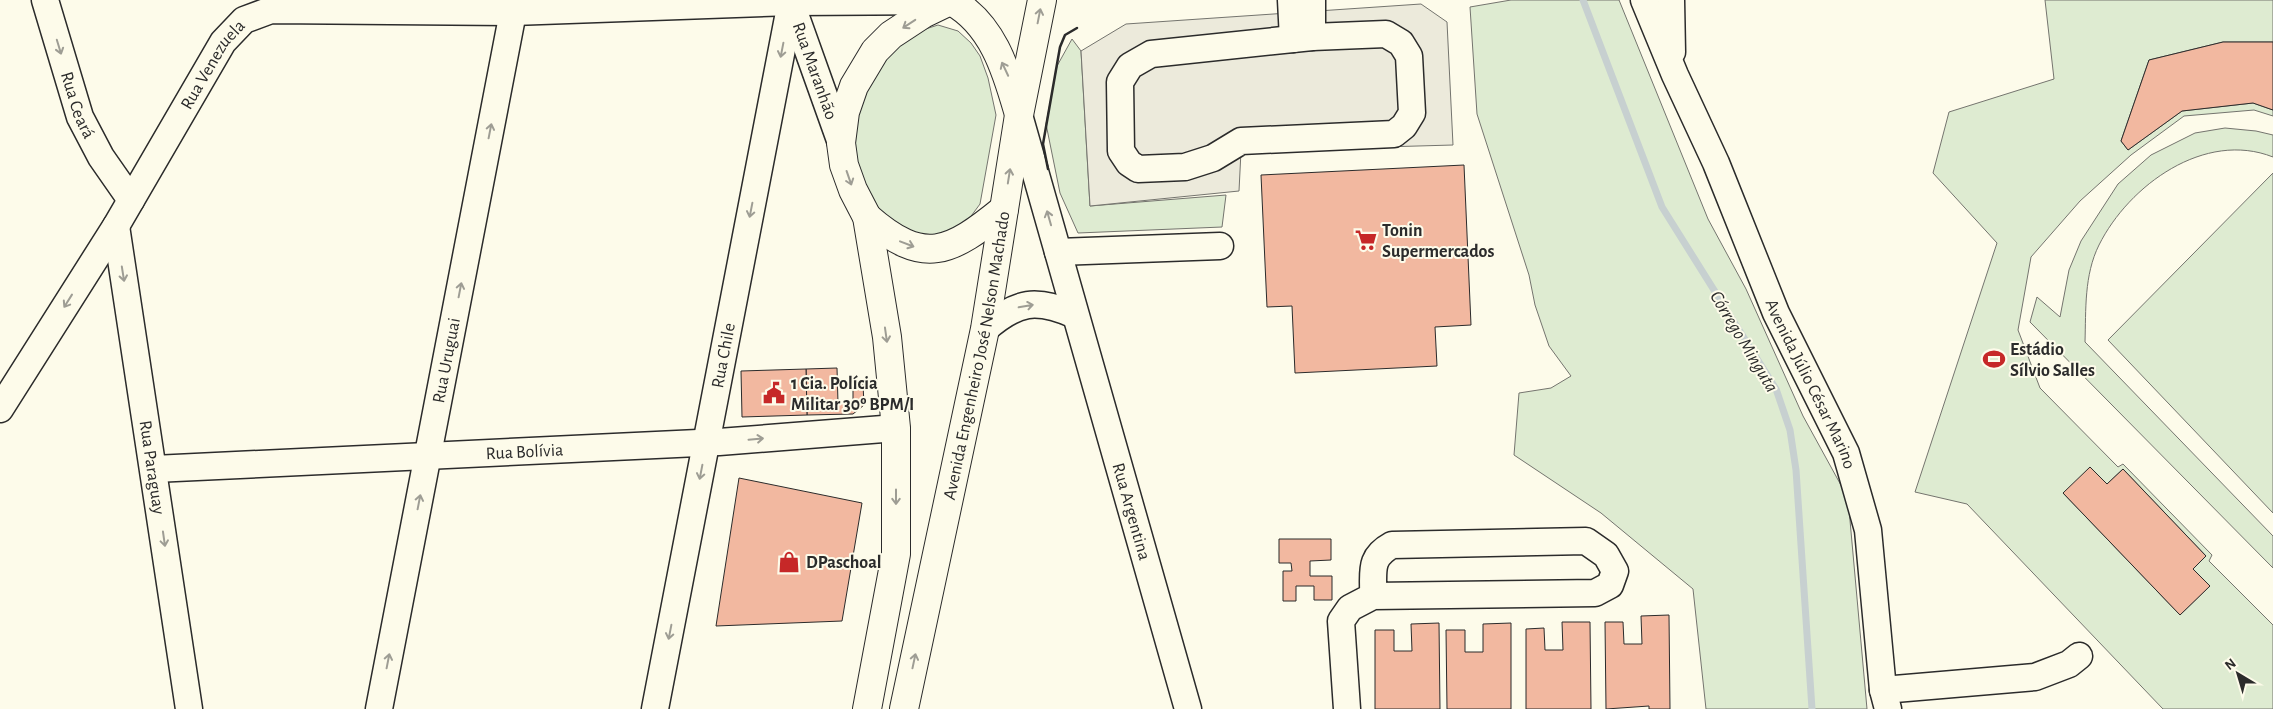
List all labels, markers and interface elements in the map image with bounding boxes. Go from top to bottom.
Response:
one-way arrow [1035,8,1044,24]
street label: Rua Venezuela [178,17,249,113]
one-way arrow [903,19,917,29]
street label: Rua Maranhão [789,20,840,122]
one-way arrow [54,38,64,54]
one-way arrow [776,42,786,58]
one-way arrow [999,62,1009,77]
street label: Rua Ceará [57,70,98,142]
one-way arrow [486,123,495,139]
one-way arrow [1005,168,1015,184]
one-way arrow [845,170,854,186]
one-way arrow [746,201,756,217]
street label: Avenida Engenheiro José Nelson Machado [941,210,1014,502]
one-way arrow [1043,210,1053,226]
place label: Tonin Supermercados [1382,222,1494,261]
supermarket icon: Tonin Supermercados [1353,227,1379,253]
one-way arrow [899,239,914,249]
one-way arrow [119,266,129,282]
one-way arrow [455,283,465,299]
water label: Córrego Minguta [1706,288,1781,396]
one-way arrow [63,294,74,308]
street label: Avenida Júlio César Marino [1761,297,1858,471]
one-way arrow [1018,301,1034,311]
street label: Rua Uruguai [430,316,464,405]
street label: Rua Chile [709,322,739,390]
one-way arrow [881,327,891,343]
place label: Estádio Sílvio Salles [2010,341,2095,380]
sports icon: Estádio Sílvio Salles [1981,346,2007,372]
place label: 1 Cia. Polícia Militar 30º BPM/I [791,375,914,414]
public building icon: 1 Cia. Polícia Militar 30º BPM/I [761,380,787,406]
street label: Rua Paraguay [135,419,168,516]
one-way arrow [747,434,763,444]
street label: Rua Bolívia [485,441,564,463]
street label: Rua Argentina [1108,461,1153,562]
one-way arrow [696,464,705,480]
one-way arrow [891,488,901,505]
one-way arrow [415,494,425,510]
one-way arrow [159,530,169,546]
shop icon: DPaschoal [776,549,802,575]
place label: DPaschoal [806,554,882,572]
one-way arrow [665,624,674,640]
north arrow [2213,649,2263,699]
one-way arrow [384,654,394,670]
one-way arrow [910,654,919,670]
text: N [2222,656,2239,673]

